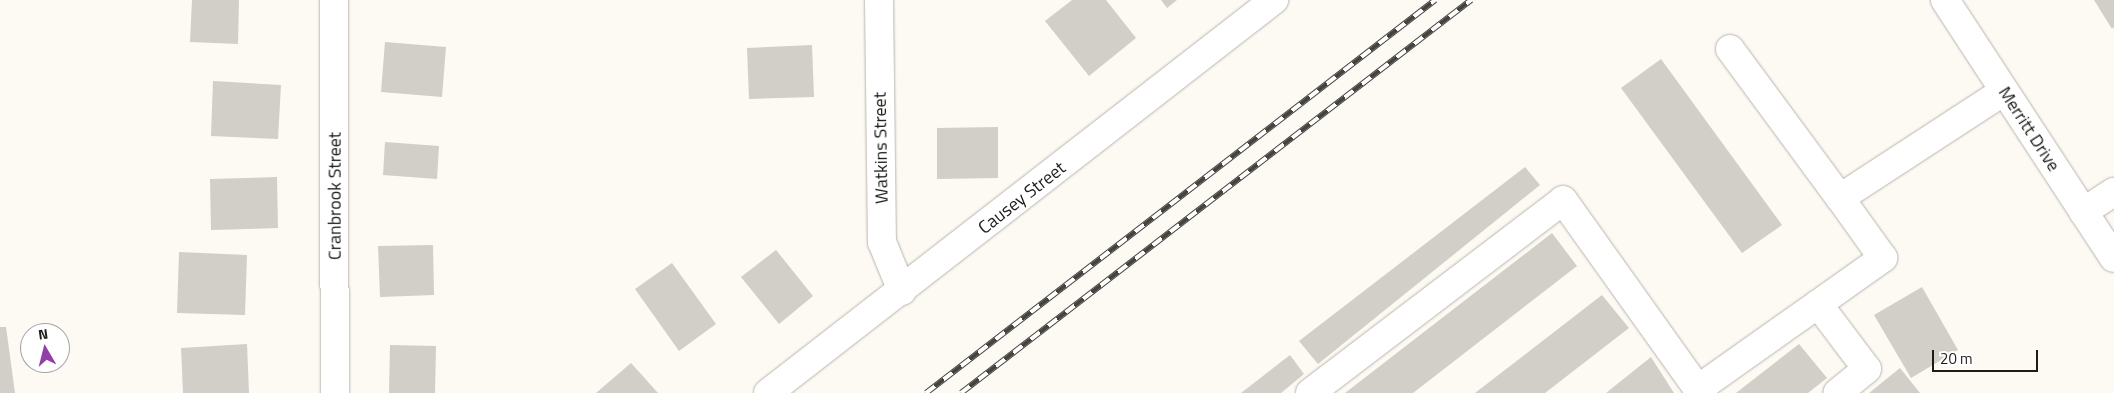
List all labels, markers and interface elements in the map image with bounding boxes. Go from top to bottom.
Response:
street label: Merritt Drive [1994,83,2064,175]
street label: Watkins Street [869,92,893,204]
street label: Cranbrook Street [324,132,346,260]
street label: Causey Street [974,157,1070,239]
north arrow [20,323,70,373]
text: N [37,323,49,345]
scale bar [1934,340,2040,372]
text: 20 m [1940,347,1973,370]

